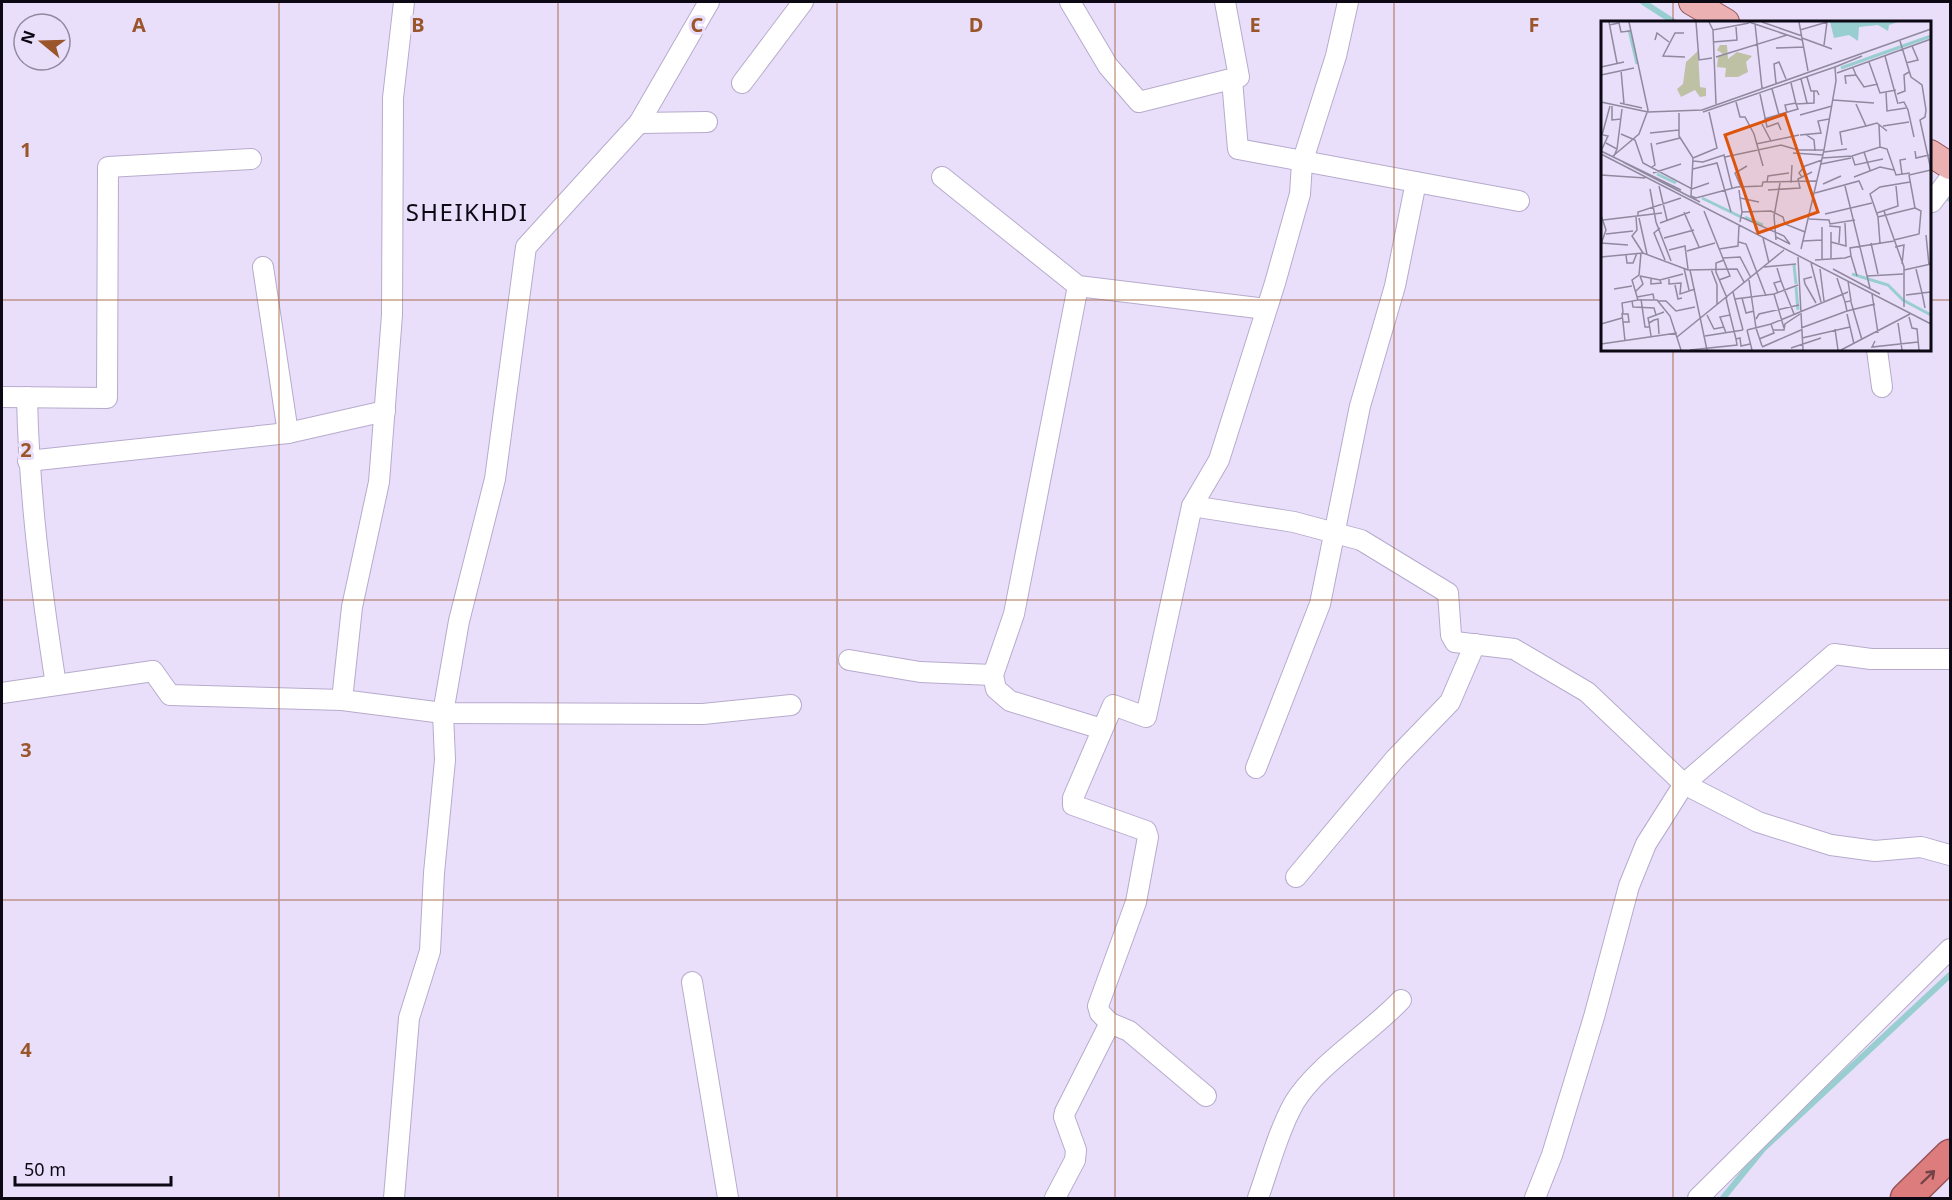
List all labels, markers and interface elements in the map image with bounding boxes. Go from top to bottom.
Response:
text: A [132,11,146,38]
text: B [411,11,425,38]
text: C [691,11,704,38]
text: D [969,11,983,38]
text: E [1249,11,1261,38]
text: F [1529,11,1539,38]
north arrow [12,12,72,72]
inset map [1601,21,1931,351]
text: N [15,27,40,47]
text: 1 [20,136,32,163]
district label: SHEIKHDI [406,195,528,228]
text: 2 [20,436,32,463]
text: 3 [20,736,32,763]
text: 4 [20,1036,32,1063]
scale bar [15,1149,171,1187]
text: 50 m [24,1157,66,1181]
one-way arrow [1921,1169,1936,1184]

